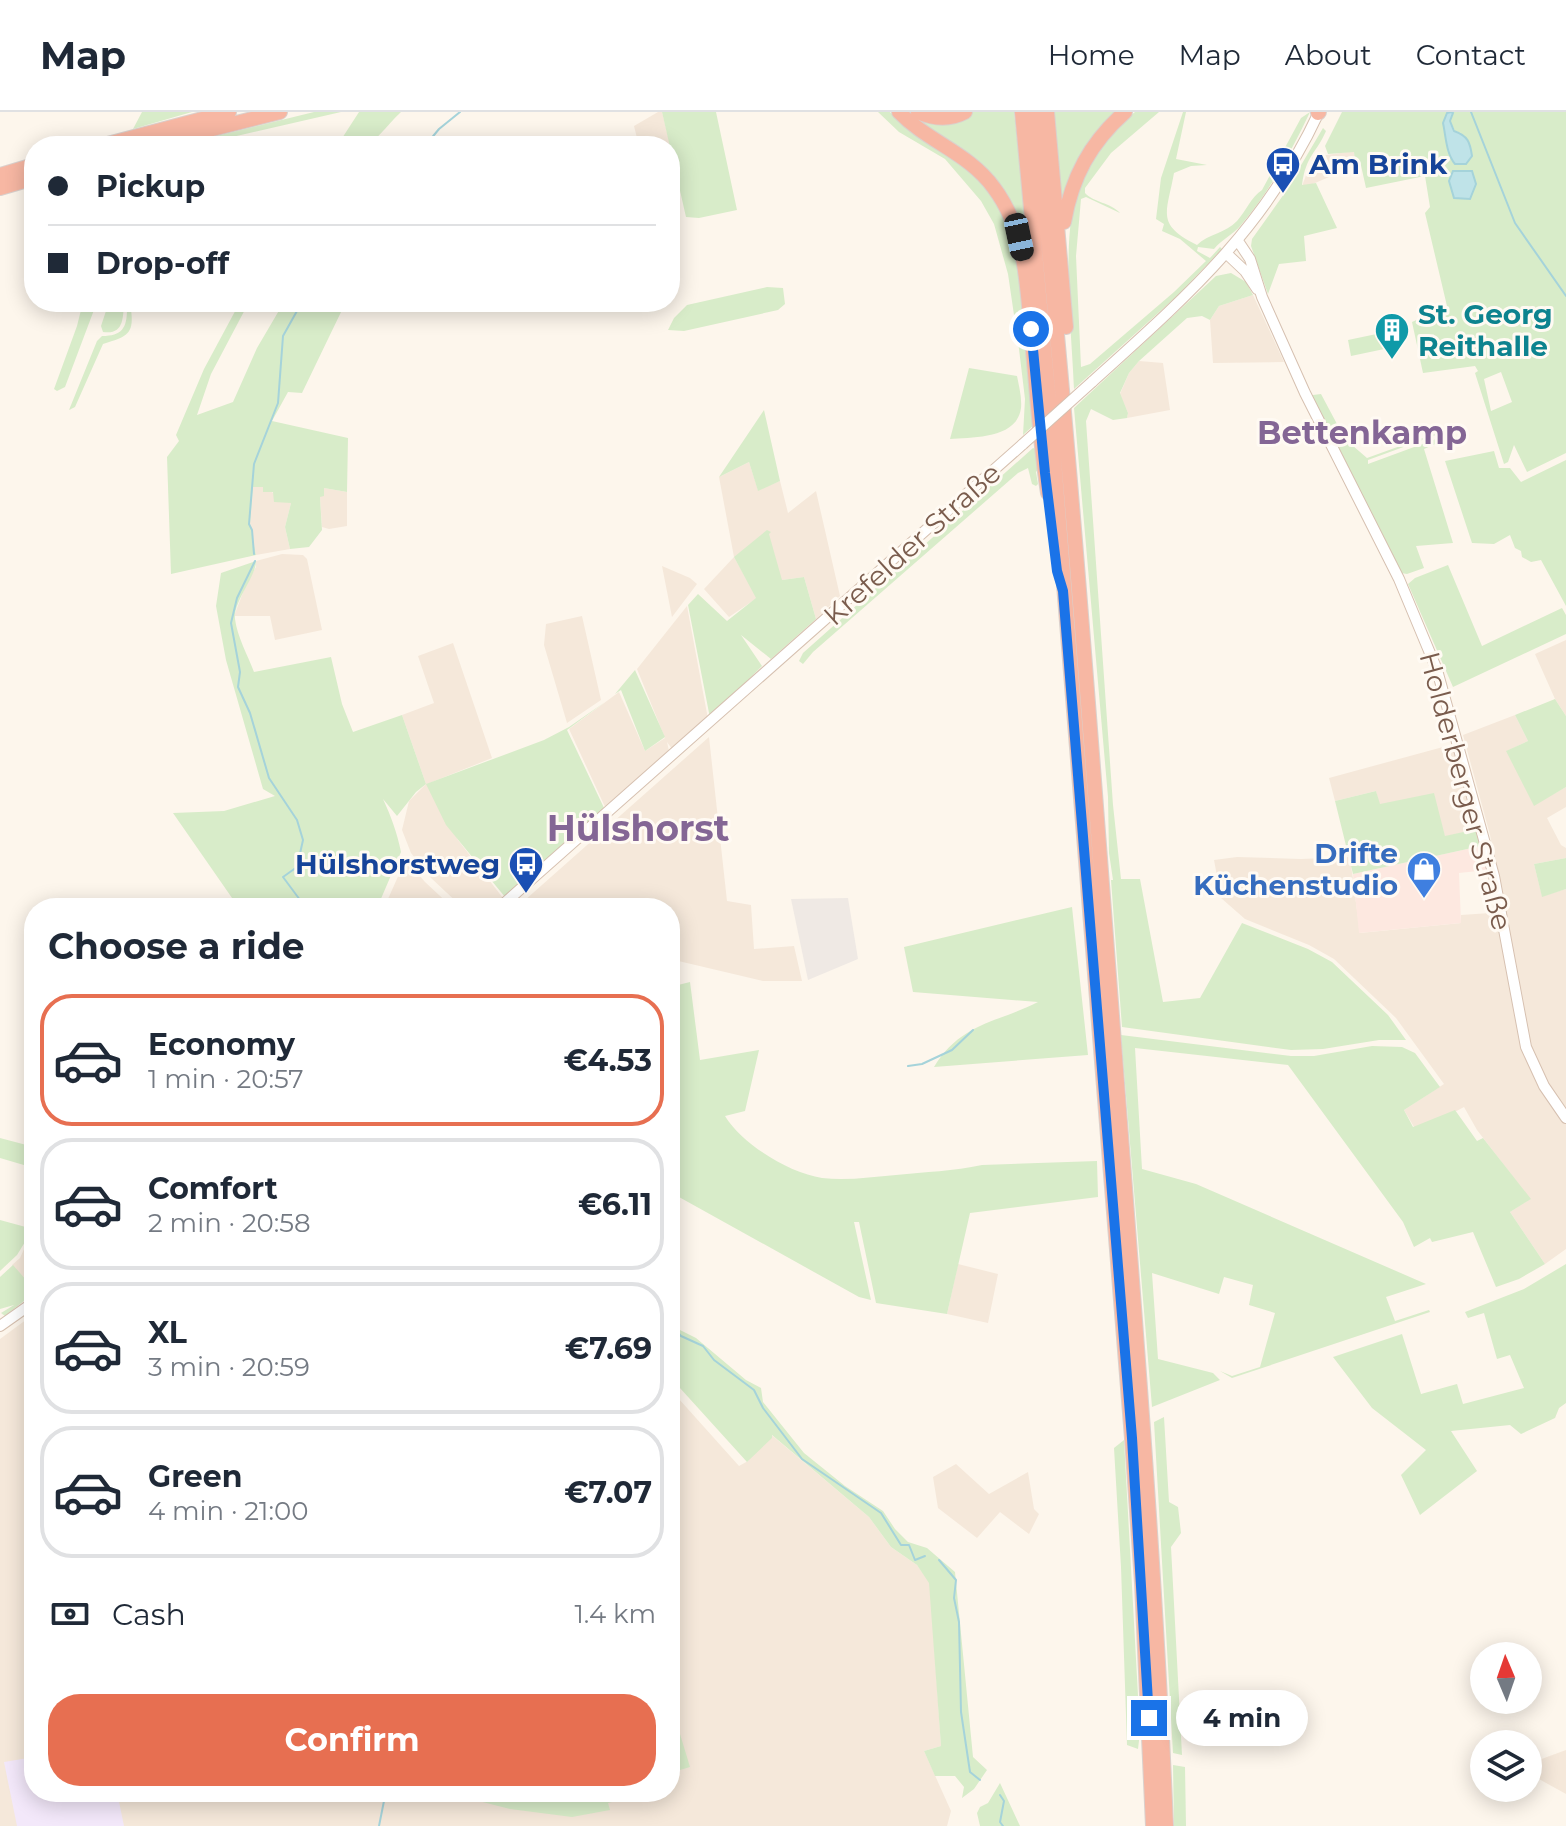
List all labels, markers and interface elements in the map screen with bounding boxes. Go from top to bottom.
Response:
text: Map [40,32,126,79]
text: Home [1048,38,1135,72]
text: Map [1179,38,1241,72]
text: About [1285,38,1372,72]
text: Contact [1416,38,1526,72]
bus stop icon: Am Brink [1264,145,1302,195]
place label: Am Brink [1308,147,1448,181]
text: Pickup [96,168,205,205]
car [1002,211,1036,263]
text: Drop-off [96,245,229,282]
place label: St. Georg Reithalle [1418,297,1553,363]
route start [1013,311,1049,347]
building icon: St. Georg Reithalle [1373,311,1411,361]
district label: Bettenkamp [1257,413,1467,452]
street label: Krefelder Straße [817,456,1007,632]
street label: Holderberger Straße [1412,648,1520,934]
district label: Hülshorst [547,806,730,850]
place label: Drifte Küchenstudio [1193,836,1398,902]
bus stop icon: Hülshorstweg [507,845,545,895]
place label: Hülshorstweg [295,847,500,881]
shop icon: Drifte Küchenstudio [1405,850,1443,900]
text: Choose a ride [48,924,305,968]
icon: car [52,1024,124,1096]
text: Economy [148,1026,295,1063]
text: €4.53 [563,1042,652,1079]
text: 1 min · 20:57 [148,1063,304,1095]
icon: car [52,1168,124,1240]
text: Comfort [148,1170,278,1207]
text: €6.11 [578,1186,652,1223]
text: 2 min · 20:58 [148,1207,311,1239]
icon: car [52,1312,124,1384]
text: XL [148,1314,187,1351]
text: €7.69 [565,1330,652,1367]
text: 3 min · 20:59 [148,1351,310,1383]
icon: car [52,1456,124,1528]
text: Green [148,1458,242,1495]
text: €7.07 [564,1474,652,1511]
text: 4 min · 21:00 [148,1495,308,1527]
icon: cash [48,1592,92,1636]
text: Cash [112,1596,186,1633]
text: 1.4 km [574,1598,656,1630]
north arrow [1470,1642,1542,1714]
map controls [1470,1642,1542,1802]
callout: 4 min [1177,1690,1309,1746]
button: Confirm [48,1694,656,1786]
route end [1131,1700,1167,1736]
text: 4 min [1203,1702,1281,1734]
button: layers [1470,1730,1542,1802]

